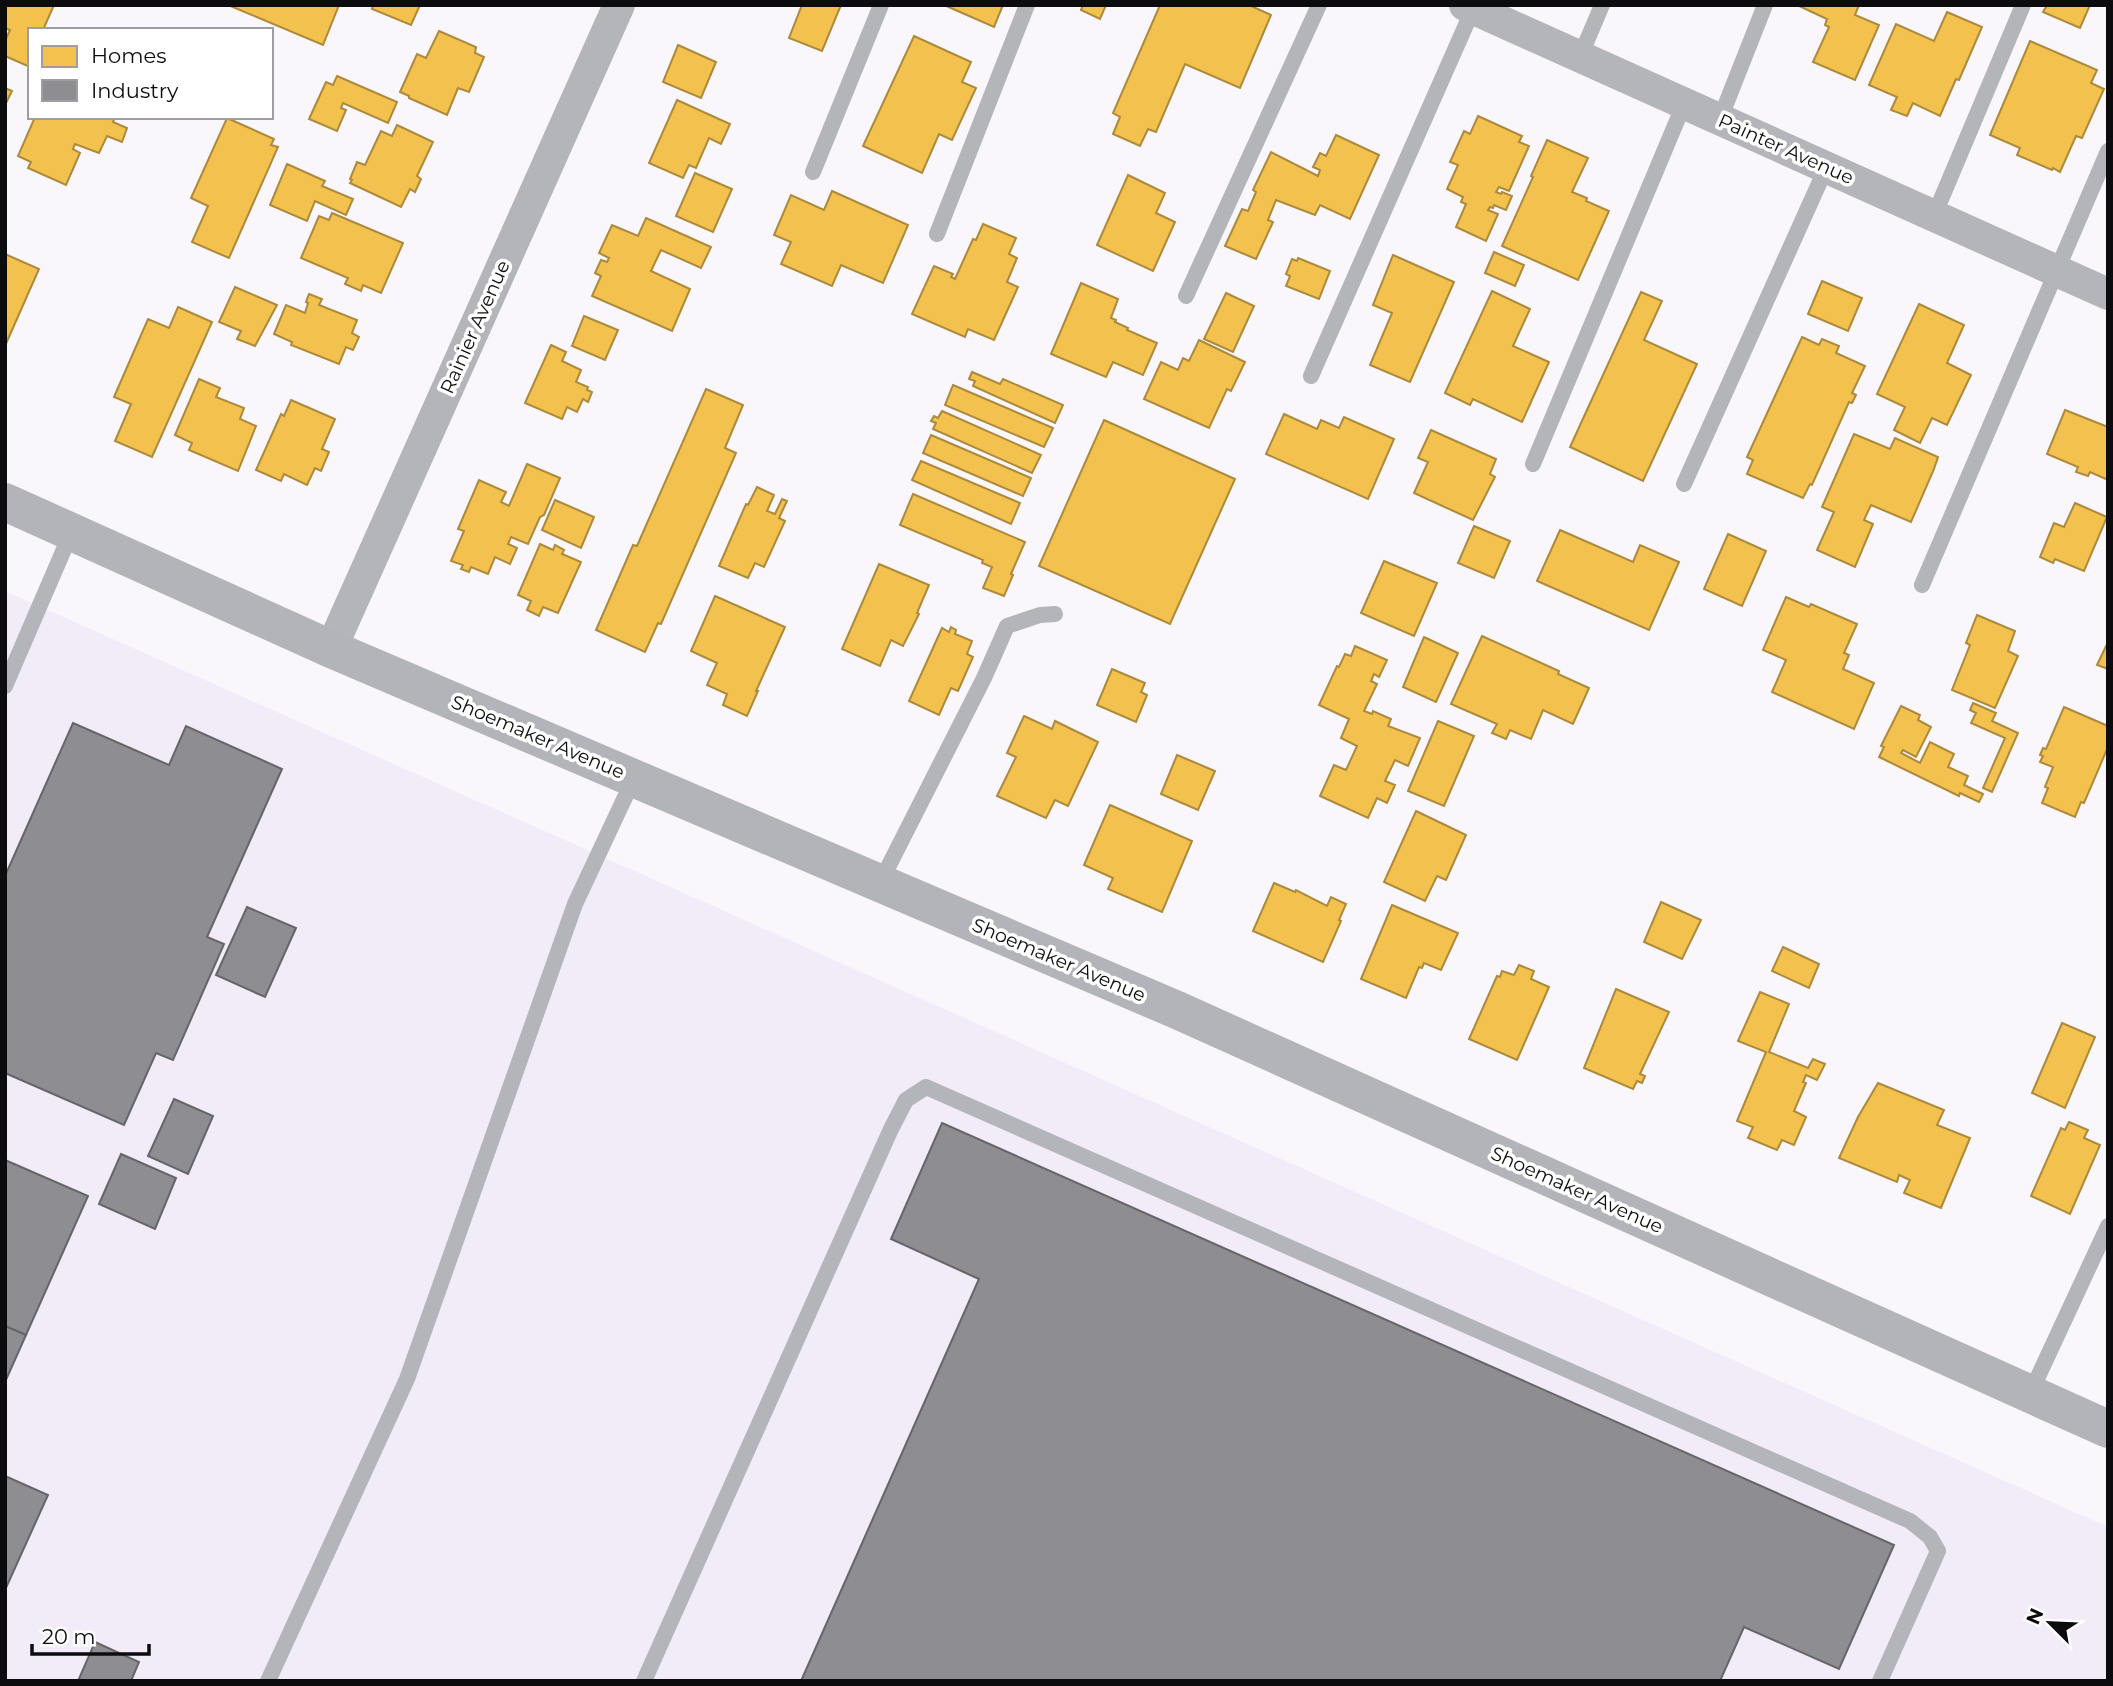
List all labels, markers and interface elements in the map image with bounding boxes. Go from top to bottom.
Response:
legend [28,28,273,119]
text: Homes [91,43,166,68]
text: Industry [91,78,179,103]
street label: Painter Avenue [1715,109,1857,189]
street label: Rainier Avenue [435,257,515,397]
street label: Shoemaker Avenue [448,690,628,784]
street label: Shoemaker Avenue [969,913,1149,1007]
street label: Shoemaker Avenue [1487,1142,1667,1238]
north arrow [2015,1588,2085,1658]
text: N [2021,1605,2049,1628]
scale bar [32,1612,149,1656]
text: 20 m [42,1624,96,1649]

